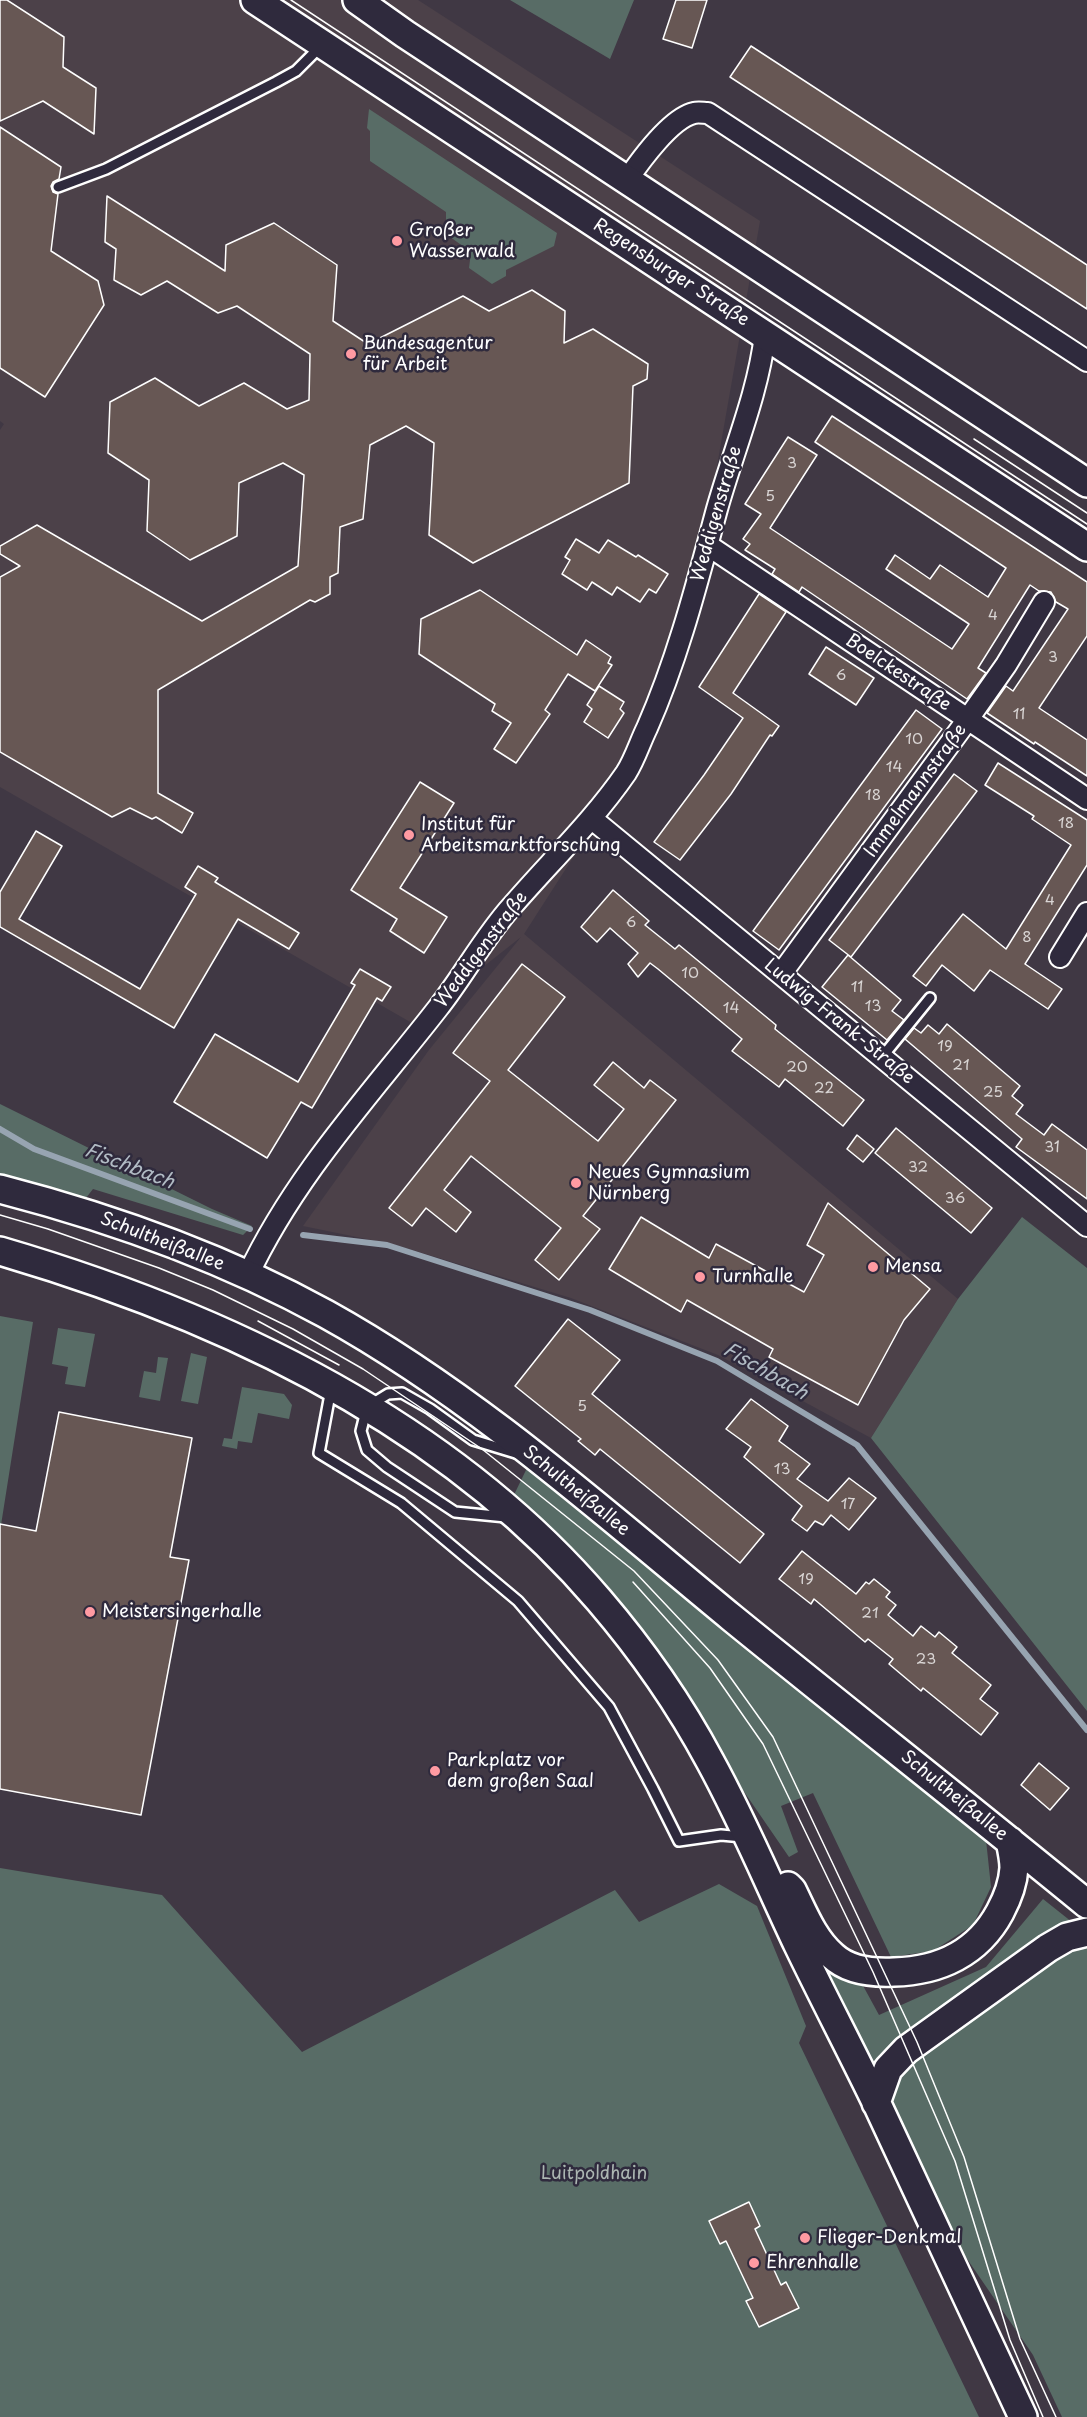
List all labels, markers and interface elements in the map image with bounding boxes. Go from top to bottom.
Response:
street label: Regensburger Straße [589,215,753,331]
place label: Großer Wasserwald [409,220,515,262]
marker: Großer Wasserwald [390,234,404,248]
place label: Bundesagentur für Arbeit [363,333,493,376]
marker: Bundesagentur für Arbeit [344,347,358,361]
street label: Weddigenstraße [687,444,747,584]
house number: 3 [787,455,797,473]
house number: 5 [765,488,775,506]
house number: 4 [988,607,998,625]
street label: Boelckestraße [841,630,955,716]
house number: 3 [1048,649,1058,667]
house number: 6 [836,667,846,685]
house number: 11 [1013,706,1025,724]
street label: Immelmannstraße [860,720,972,862]
house number: 10 [905,731,923,749]
house number: 14 [886,759,902,777]
house number: 18 [865,787,881,805]
place label: Institut für Arbeitsmarktforschung [421,814,621,856]
house number: 18 [1058,815,1074,833]
marker: Institut für Arbeitsmarktforschung [402,828,416,842]
street label: Weddigenstraße [431,888,533,1012]
house number: 4 [1045,892,1055,910]
house number: 6 [626,914,636,932]
house number: 8 [1022,929,1032,947]
street label: Ludwig-Frank-Straße [760,955,918,1089]
house number: 10 [681,965,699,983]
house number: 11 [851,979,863,997]
house number: 13 [865,998,881,1016]
house number: 14 [723,1000,739,1018]
house number: 19 [937,1038,953,1056]
house number: 21 [952,1057,970,1075]
house number: 20 [786,1059,808,1077]
house number: 22 [814,1080,834,1098]
house number: 25 [983,1084,1003,1102]
water label: Fischbach [81,1139,177,1195]
house number: 31 [1044,1139,1060,1157]
house number: 32 [908,1159,928,1177]
place label: Neues Gymnasium Nürnberg [588,1162,750,1204]
marker: Neues Gymnasium Nürnberg [569,1176,583,1190]
house number: 36 [945,1190,965,1208]
street label: Schultheißallee [97,1208,227,1276]
place label: Mensa [885,1256,942,1278]
marker: Mensa [866,1260,880,1274]
place label: Turnhalle [712,1266,793,1288]
marker: Turnhalle [693,1270,707,1284]
water label: Fischbach [718,1338,812,1406]
house number: 5 [577,1398,587,1416]
street label: Schultheißallee [518,1441,634,1541]
house number: 13 [774,1461,790,1479]
house number: 17 [841,1496,855,1514]
house number: 19 [798,1571,814,1589]
place label: Meistersingerhalle [102,1601,262,1623]
marker: Meistersingerhalle [83,1605,97,1619]
house number: 21 [861,1605,879,1623]
house number: 23 [916,1651,936,1669]
street label: Schultheißallee [896,1746,1012,1846]
place label: Parkplatz vor dem großen Saal [447,1750,594,1792]
marker: Parkplatz vor dem großen Saal [428,1764,442,1778]
park label: Luitpoldhain [541,2163,647,2185]
place label: Flieger-Denkmal [817,2227,961,2249]
marker: Flieger-Denkmal [798,2231,812,2245]
place label: Ehrenhalle [766,2252,859,2274]
marker: Ehrenhalle [747,2256,761,2270]

